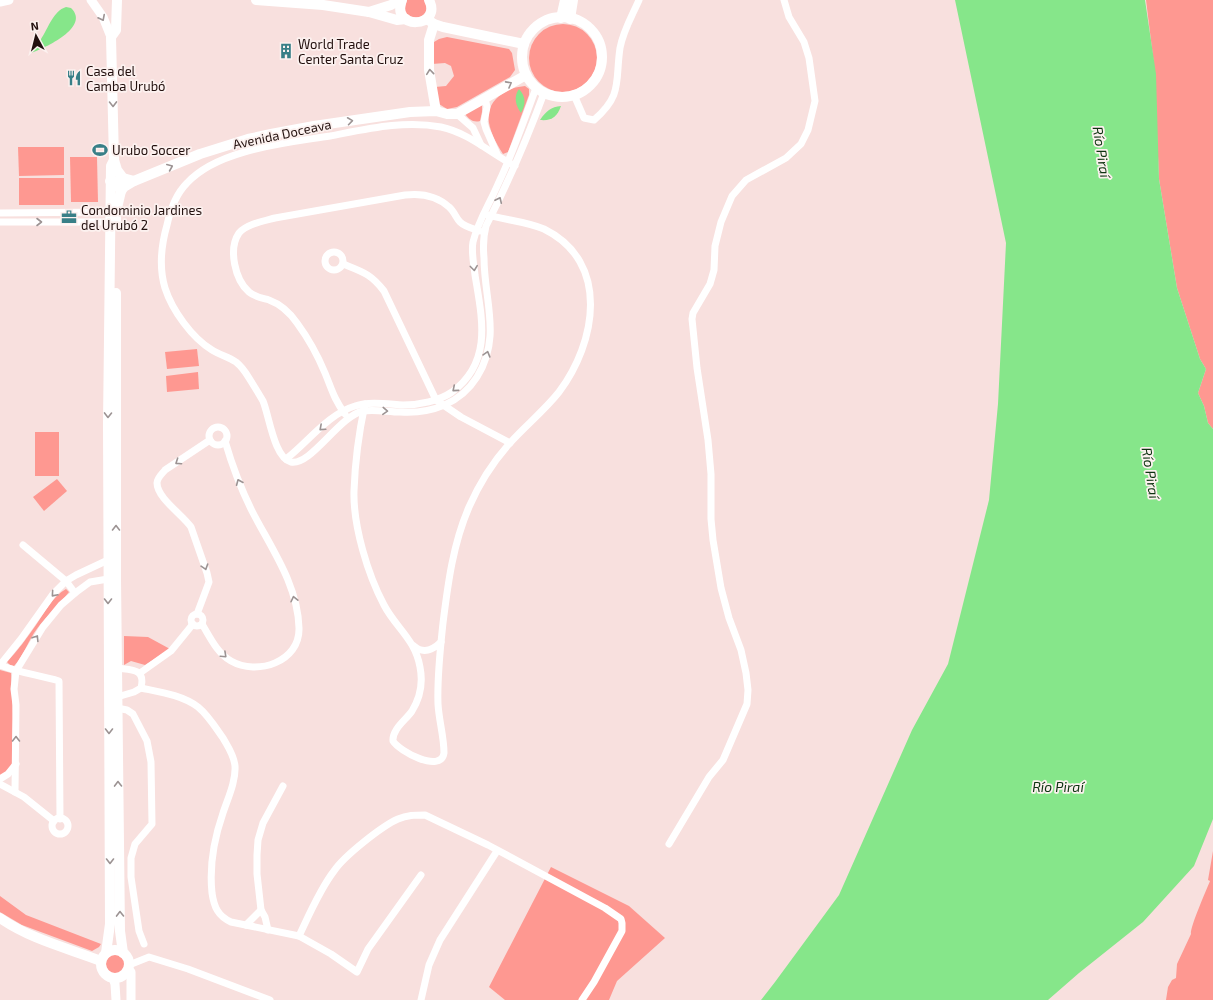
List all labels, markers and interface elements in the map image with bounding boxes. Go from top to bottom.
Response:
one-way arrow [98,14,105,21]
north arrow [16,16,56,56]
text: N [30,19,40,33]
place label: World Trade Center Santa Cruz [298,36,403,67]
building icon: World Trade Center Santa Cruz [277,42,295,60]
place label: Casa del Camba Urubó [86,63,165,94]
restaurant icon: Casa del Camba Urubó [65,69,83,87]
one-way arrow [426,69,435,75]
one-way arrow [505,82,512,89]
one-way arrow [109,101,117,107]
street label: Avenida Doceava [231,116,333,152]
one-way arrow [347,117,353,126]
water label: Río Piraí [1090,125,1115,180]
sports icon: Urubo Soccer [91,141,109,159]
place label: Urubo Soccer [112,142,190,158]
one-way arrow [167,163,174,171]
one-way arrow [494,197,502,205]
place label: Condominio Jardines del Urubó 2 [81,202,202,233]
office icon: Condominio Jardines del Urubó 2 [60,208,78,226]
one-way arrow [36,218,42,226]
one-way arrow [470,265,479,271]
one-way arrow [482,351,491,358]
one-way arrow [452,384,459,391]
one-way arrow [382,407,388,416]
one-way arrow [104,412,112,418]
one-way arrow [319,423,327,430]
water label: Río Piraí [1139,446,1164,501]
one-way arrow [175,457,182,464]
one-way arrow [236,478,244,486]
one-way arrow [112,525,120,531]
one-way arrow [200,563,209,570]
one-way arrow [52,589,59,596]
one-way arrow [291,596,299,602]
one-way arrow [104,598,112,604]
one-way arrow [32,635,39,642]
one-way arrow [219,650,227,658]
one-way arrow [105,728,113,734]
one-way arrow [12,736,20,742]
water label: Río Piraí [1032,778,1085,795]
one-way arrow [114,781,122,787]
one-way arrow [106,858,114,864]
one-way arrow [116,911,124,917]

